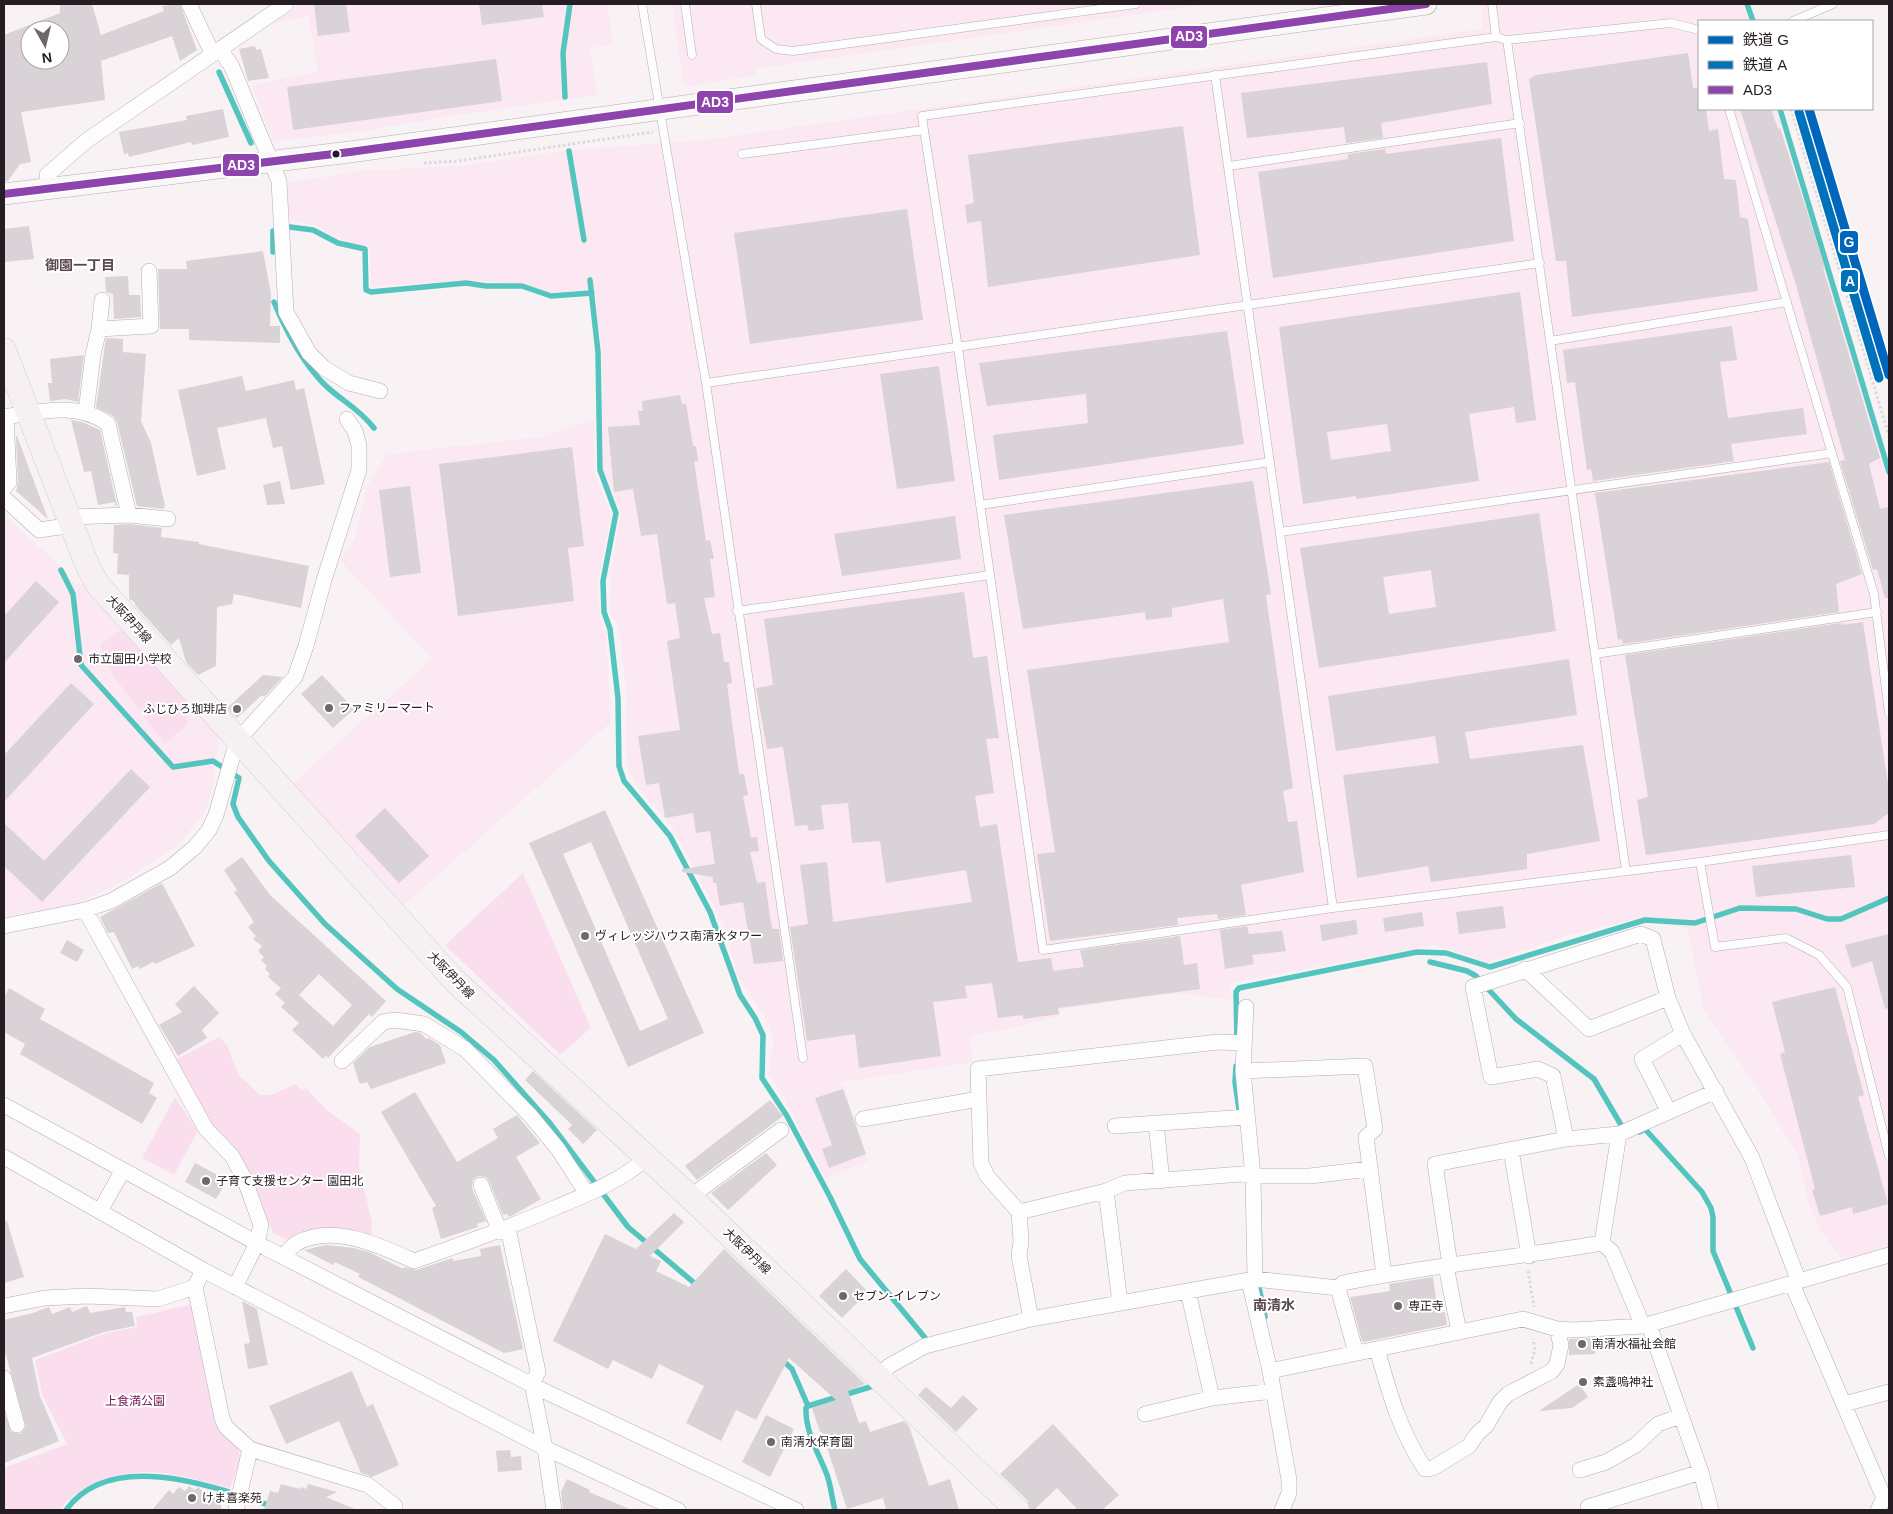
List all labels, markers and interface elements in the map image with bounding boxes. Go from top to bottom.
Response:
north arrow [20,20,70,70]
legend [1698,20,1873,110]
line badge: AD3 [1170,25,1208,49]
text: AD3 [1175,28,1203,44]
text: 鉄道 G [1743,31,1789,48]
text: N [41,49,53,67]
text: 鉄道 A [1743,56,1787,73]
text: AD3 [1743,81,1772,98]
line badge: AD3 [696,90,734,114]
text: AD3 [701,94,729,110]
unlabelled marker [331,149,341,159]
line badge: AD3 [222,153,260,177]
text: AD3 [227,157,255,173]
line badge: G [1839,230,1859,254]
text: G [1844,234,1855,250]
district label: 御園一丁目 [45,257,115,273]
line badge: A [1840,269,1859,293]
text: A [1845,273,1855,289]
street label: 大阪伊丹線 [104,592,154,646]
place label: 市立園田小学校 [88,652,172,666]
marker: 市立園田小学校 [72,653,84,665]
place label: ファミリーマート [339,701,435,715]
place label: ふじひろ珈琲店 [143,702,227,716]
marker: ファミリーマート [323,702,335,714]
marker: ふじひろ珈琲店 [231,703,243,715]
place label: ヴィレッジハウス南清水タワー [595,929,762,943]
marker: ヴィレッジハウス南清水タワー [579,930,591,942]
street label: 大阪伊丹線 [425,949,477,1001]
place label: 子育て支援センター 園田北 [216,1174,363,1188]
marker: 子育て支援センター 園田北 [200,1175,212,1187]
street label: 大阪伊丹線 [721,1225,773,1277]
place label: セブン-イレブン [853,1289,941,1303]
marker: セブン-イレブン [837,1290,849,1302]
district label: 南清水 [1253,1297,1295,1313]
place label: 専正寺 [1408,1299,1444,1313]
marker: 専正寺 [1392,1300,1404,1312]
place label: 南清水福祉会館 [1592,1337,1676,1351]
marker: 南清水福祉会館 [1576,1338,1588,1350]
place label: 素盞嗚神社 [1593,1375,1653,1389]
marker: 素盞嗚神社 [1577,1376,1589,1388]
park label: 上食満公園 [105,1394,165,1408]
place label: 南清水保育園 [781,1435,853,1449]
marker: 南清水保育園 [765,1436,777,1448]
place label: けま喜楽苑 [202,1491,262,1505]
marker: けま喜楽苑 [186,1492,198,1504]

